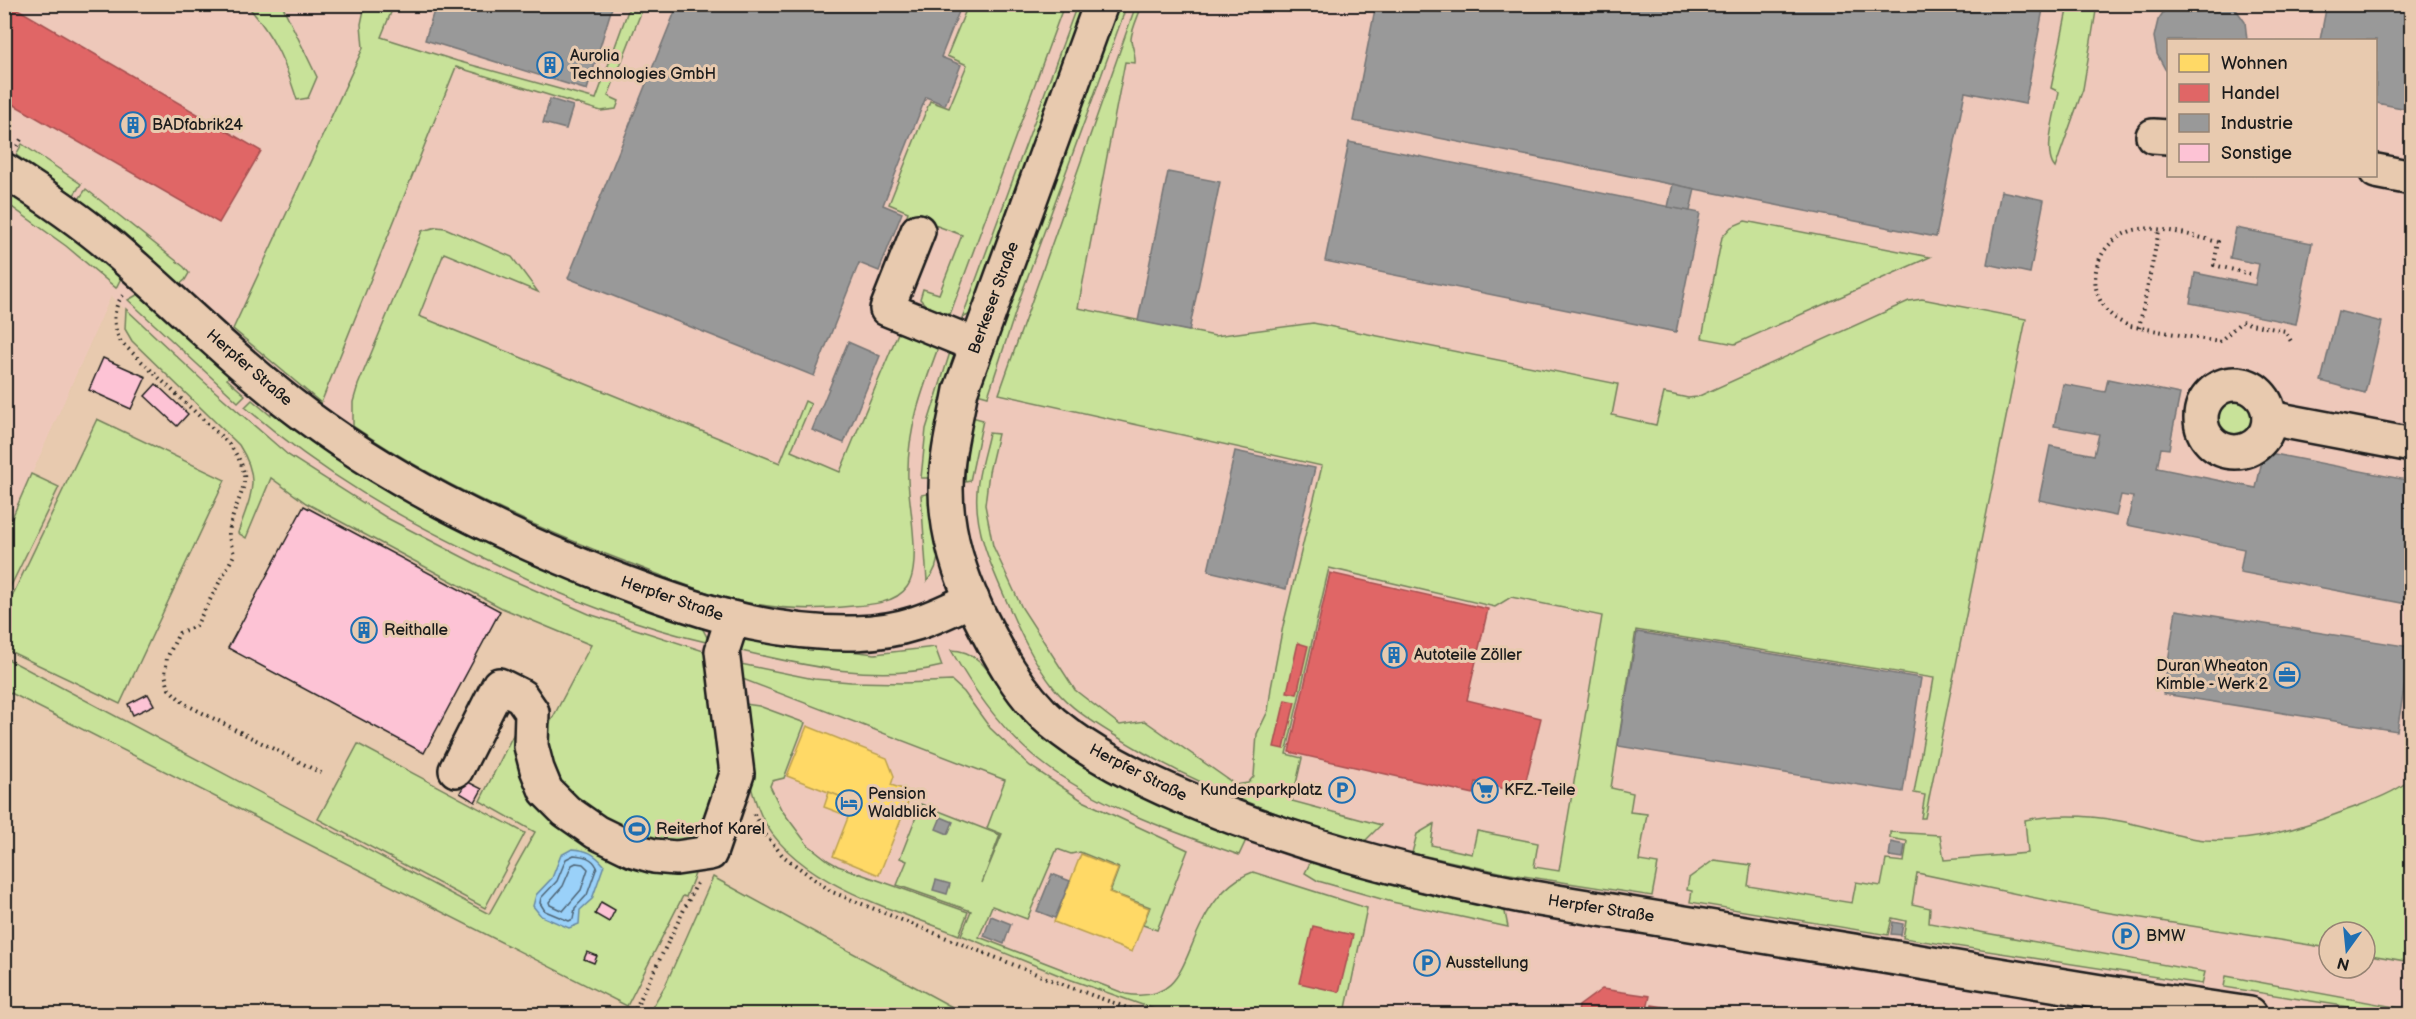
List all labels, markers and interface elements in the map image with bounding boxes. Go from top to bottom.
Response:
legend [2167,39,2377,177]
place label: Aurolia Technologies GmbH [570,47,716,84]
building icon: Aurolia Technologies GmbH [535,50,565,80]
text: Wohnen [2221,53,2288,74]
text: Handel [2221,83,2280,104]
building icon: BADfabrik24 [118,110,148,140]
text: Industrie [2221,113,2293,134]
place label: BADfabrik24 [152,116,243,135]
text: Sonstige [2221,143,2292,164]
street label: Berkeser Straße [965,239,1023,357]
street label: Herpfer Straße [202,326,296,411]
street label: Herpfer Straße [618,573,726,626]
building icon: Reithalle [349,615,379,645]
place label: Reithalle [384,621,448,640]
building icon: Autoteile Zöller [1379,640,1409,670]
place label: Autoteile Zöller [1414,646,1522,665]
place label: Duran Wheaton Kimble - Werk 2 [2155,657,2269,694]
office icon: Duran Wheaton Kimble - Werk 2 [2272,660,2302,690]
street label: Herpfer Straße [1086,740,1191,806]
parking icon: Kundenparkplatz [1327,775,1357,805]
supermarket icon: KFZ.-Teile [1470,775,1500,805]
place label: Kundenparkplatz [1200,781,1322,800]
place label: KFZ.-Teile [1504,781,1576,800]
place label: Pension Waldblick [868,785,936,822]
hotel icon: Pension Waldblick [834,788,864,818]
sports icon: Reiterhof Karel [622,814,652,844]
place label: Reiterhof Karel [656,820,765,839]
street label: Herpfer Straße [1547,891,1656,927]
north arrow [2317,920,2377,980]
parking icon: BMW [2111,921,2141,951]
place label: BMW [2146,927,2186,946]
parking icon: Ausstellung [1412,948,1442,978]
text: N [2335,952,2352,974]
place label: Ausstellung [1446,954,1529,973]

